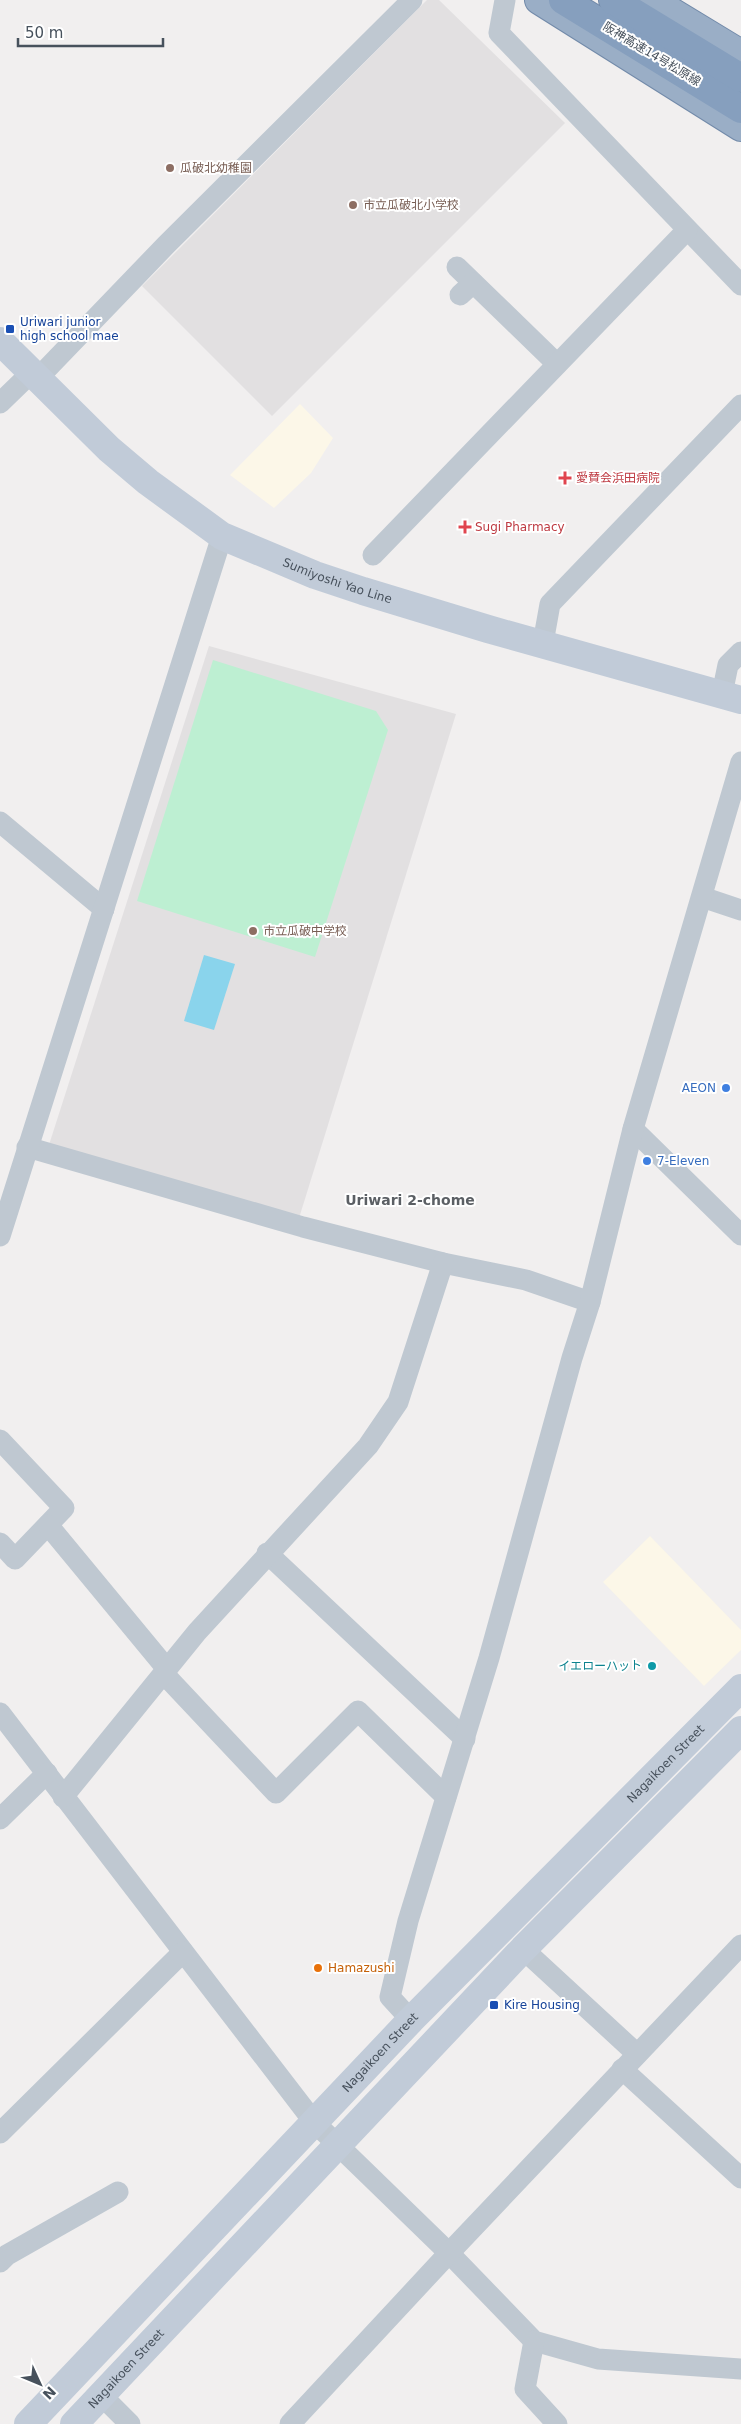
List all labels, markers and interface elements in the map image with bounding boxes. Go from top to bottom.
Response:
scale bar [18,15,162,47]
street label: 阪神高速14号松原線 [601,19,703,89]
text: 50 m [25,24,63,42]
place label: 瓜破北幼稚園 [180,161,252,175]
marker: 瓜破北幼稚園 [164,162,176,174]
place label: 市立瓜破北小学校 [363,198,459,212]
marker: 市立瓜破北小学校 [347,199,359,211]
place label: Uriwari junior high school mae [20,315,119,343]
marker: Uriwari junior high school mae [4,323,16,335]
marker: 愛賛会浜田病院 [558,471,572,485]
place label: 愛賛会浜田病院 [576,471,660,485]
place label: Sugi Pharmacy [475,520,565,534]
marker: Sugi Pharmacy [459,521,471,533]
street label: Sumiyoshi Yao Line [280,555,394,606]
place label: 市立瓜破中学校 [263,924,347,938]
marker: 市立瓜破中学校 [247,925,259,937]
place label: AEON [682,1081,716,1095]
marker: AEON [720,1082,732,1094]
place label: 7-Eleven [657,1154,709,1168]
marker: 7-Eleven [641,1155,653,1167]
district label: Uriwari 2-chome [345,1192,475,1208]
place label: イエローハット [558,1659,642,1673]
marker: イエローハット [646,1660,658,1672]
street label: Nagaikoen Street [624,1722,707,1806]
place label: Hamazushi [328,1961,395,1975]
marker: Hamazushi [312,1962,324,1974]
place label: Kire Housing [504,1998,580,2012]
marker: Kire Housing [488,1999,500,2011]
street label: Nagaikoen Street [339,2010,421,2095]
street label: Nagaikoen Street [85,2326,167,2411]
north arrow [15,2359,65,2409]
text: N [40,2383,59,2403]

